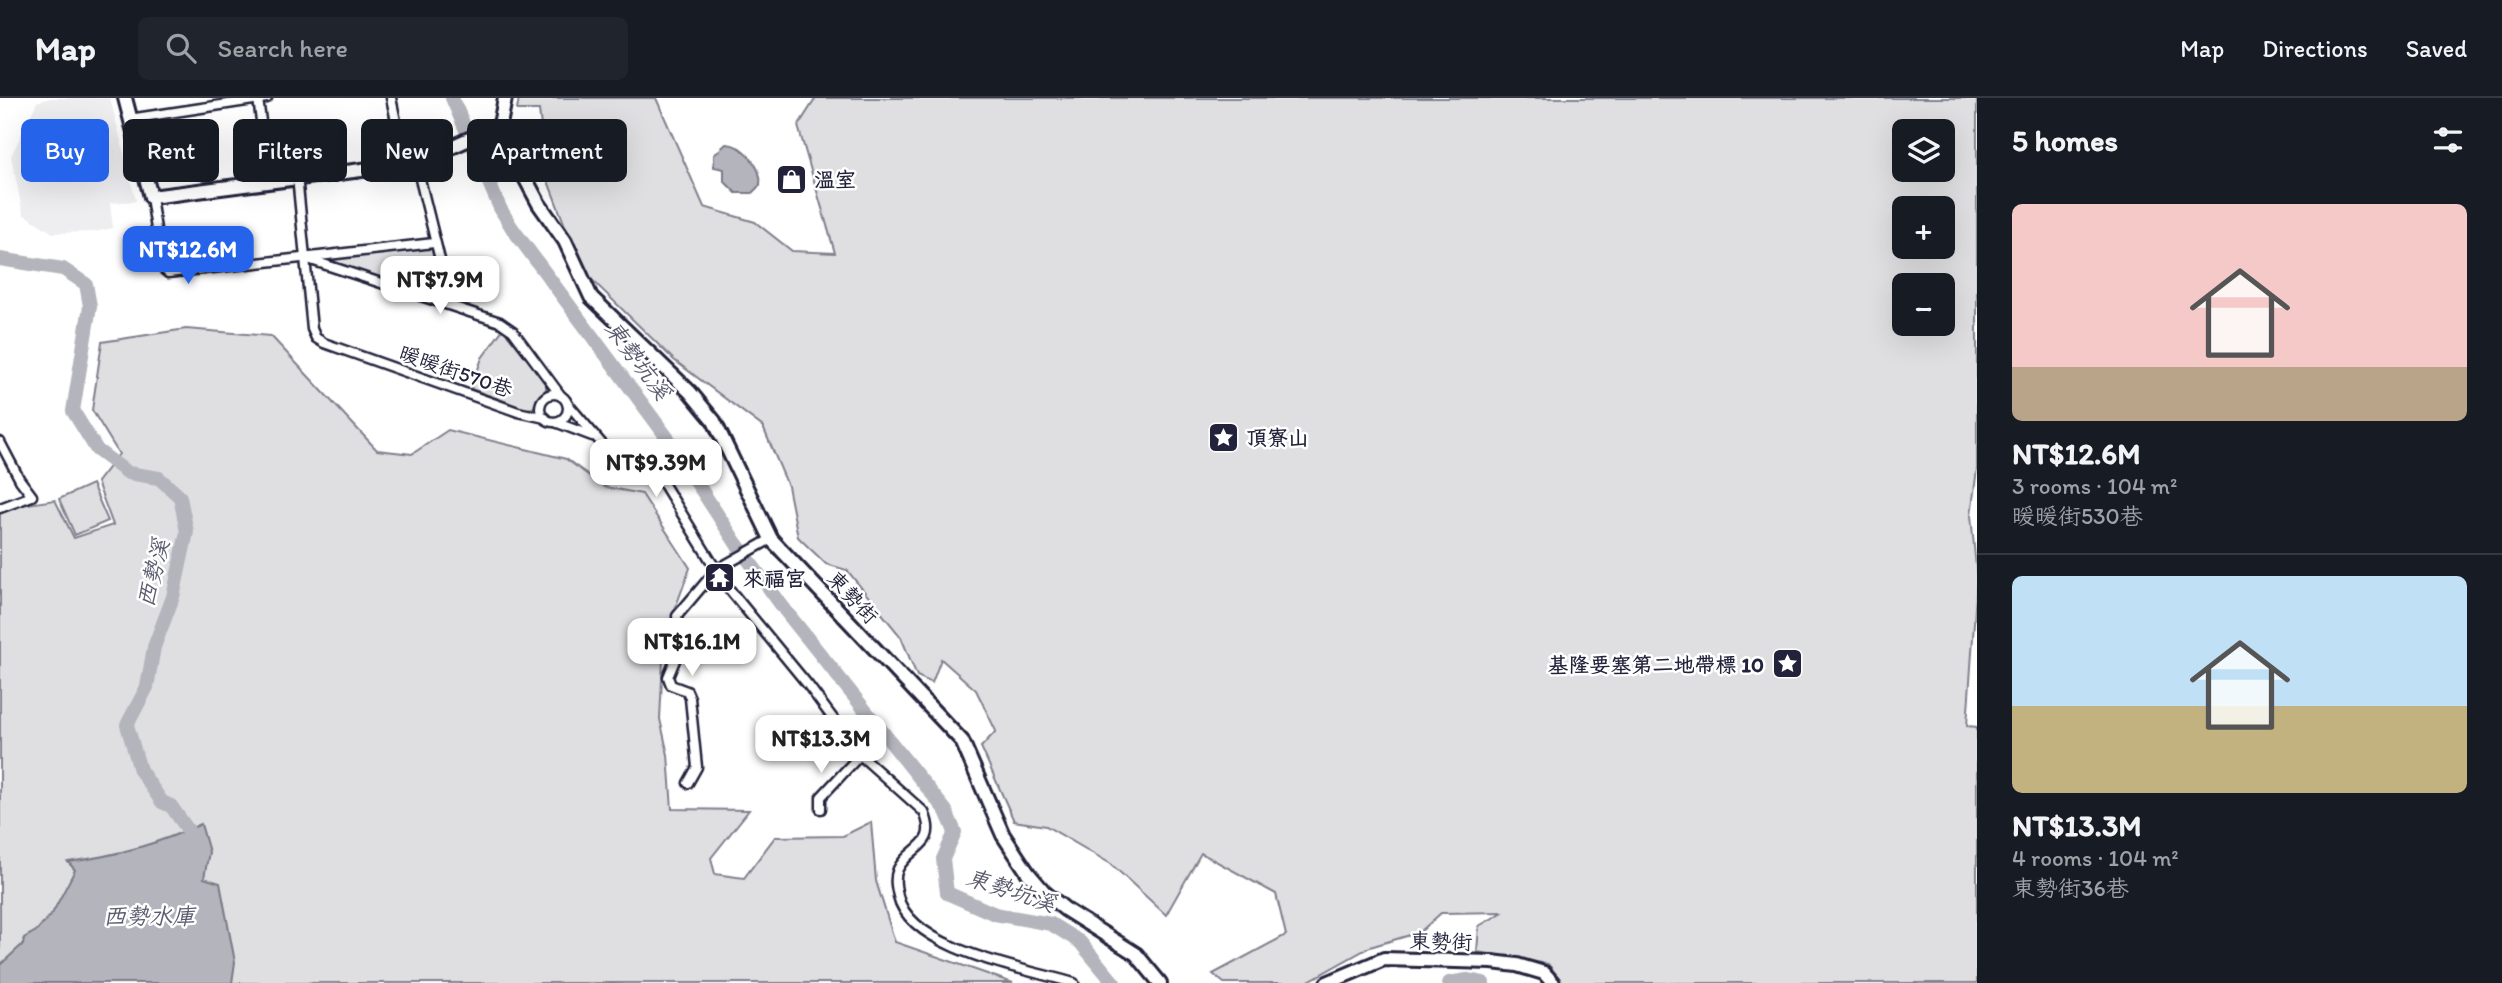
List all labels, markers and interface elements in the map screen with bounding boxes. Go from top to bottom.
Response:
search box [138,17,628,80]
text: Map [35,29,96,68]
icon: search [162,29,200,67]
text: Search here [218,32,348,64]
text: Map [2180,34,2224,63]
text: Directions [2262,34,2368,63]
text: Saved [2406,34,2467,63]
chip: Buy [21,119,109,182]
chip: Rent [123,119,219,182]
chip: Filters [233,119,347,182]
chip: New [361,119,453,182]
chip: Apartment [467,119,627,182]
map controls [1892,119,1955,336]
button: layers [1892,119,1955,182]
icon: filters [2429,121,2467,159]
text: 5 homes [2012,122,2118,159]
shop icon: 溫室 [774,162,808,196]
place label: 溫室 [814,167,856,192]
button: + [1892,196,1955,259]
pin: NT$12.6M [116,226,260,286]
text: NT$12.6M [139,235,237,263]
icon: home [2177,250,2303,376]
pin: NT$7.9M [375,256,505,316]
text: NT$7.9M [396,265,484,293]
button: − [1892,273,1955,336]
water label: 東勢坑溪 [599,315,678,407]
street label: 暖暖街570巷 [396,340,516,402]
place icon: 頂寮山 [1206,420,1240,454]
place label: 頂寮山 [1246,425,1309,450]
text: NT$12.6M [2012,435,2141,472]
pin: NT$9.39M [584,440,728,499]
text: NT$9.39M [606,448,706,476]
text: 3 rooms · 104 m² [2012,472,2177,500]
text: 暖暖街530巷 [2012,502,2143,530]
water label: 西勢溪 [131,534,175,610]
temple icon: 來福宮 [703,561,737,595]
street label: 東勢街 [822,565,884,629]
place label: 來福宮 [743,566,806,591]
pin: NT$16.1M [620,618,764,678]
icon: home [2177,622,2303,748]
text: NT$16.1M [643,627,741,655]
place icon: 基隆要塞第二地帶標 10 [1770,647,1804,681]
place label: 基隆要塞第二地帶標 10 [1548,652,1764,677]
pin: NT$13.3M [749,716,893,775]
text: NT$13.3M [771,724,871,752]
text: NT$13.3M [2012,807,2142,844]
text: 4 rooms · 104 m² [2012,844,2179,872]
water label: 東勢坑溪 [963,862,1061,918]
text: 東勢街36巷 [2012,874,2129,902]
water label: 西勢水庫 [103,902,197,930]
street label: 東勢街 [1409,927,1473,955]

